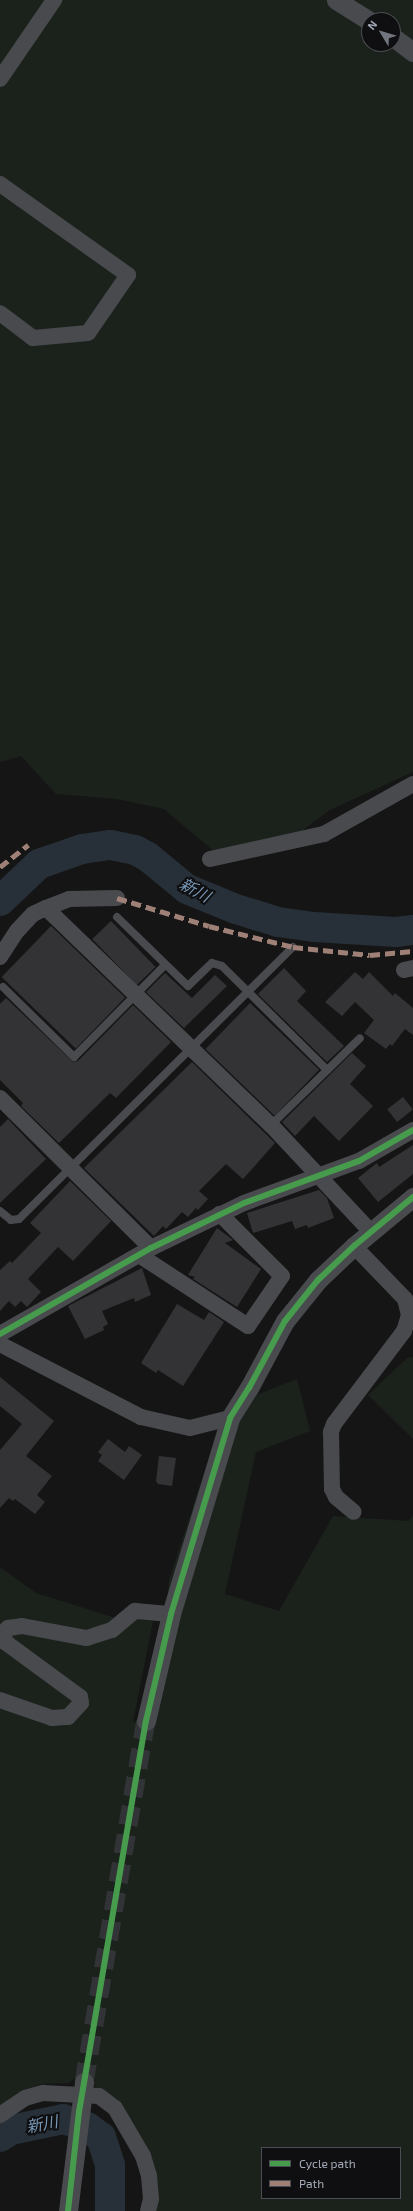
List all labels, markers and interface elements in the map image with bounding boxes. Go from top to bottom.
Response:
north arrow [361,12,401,52]
text: N [364,18,380,32]
water label: 新川 [176,874,214,906]
water label: 新川 [24,2112,60,2136]
legend [261,2147,401,2199]
text: Cycle path [299,2156,356,2170]
text: Path [299,2176,324,2190]

